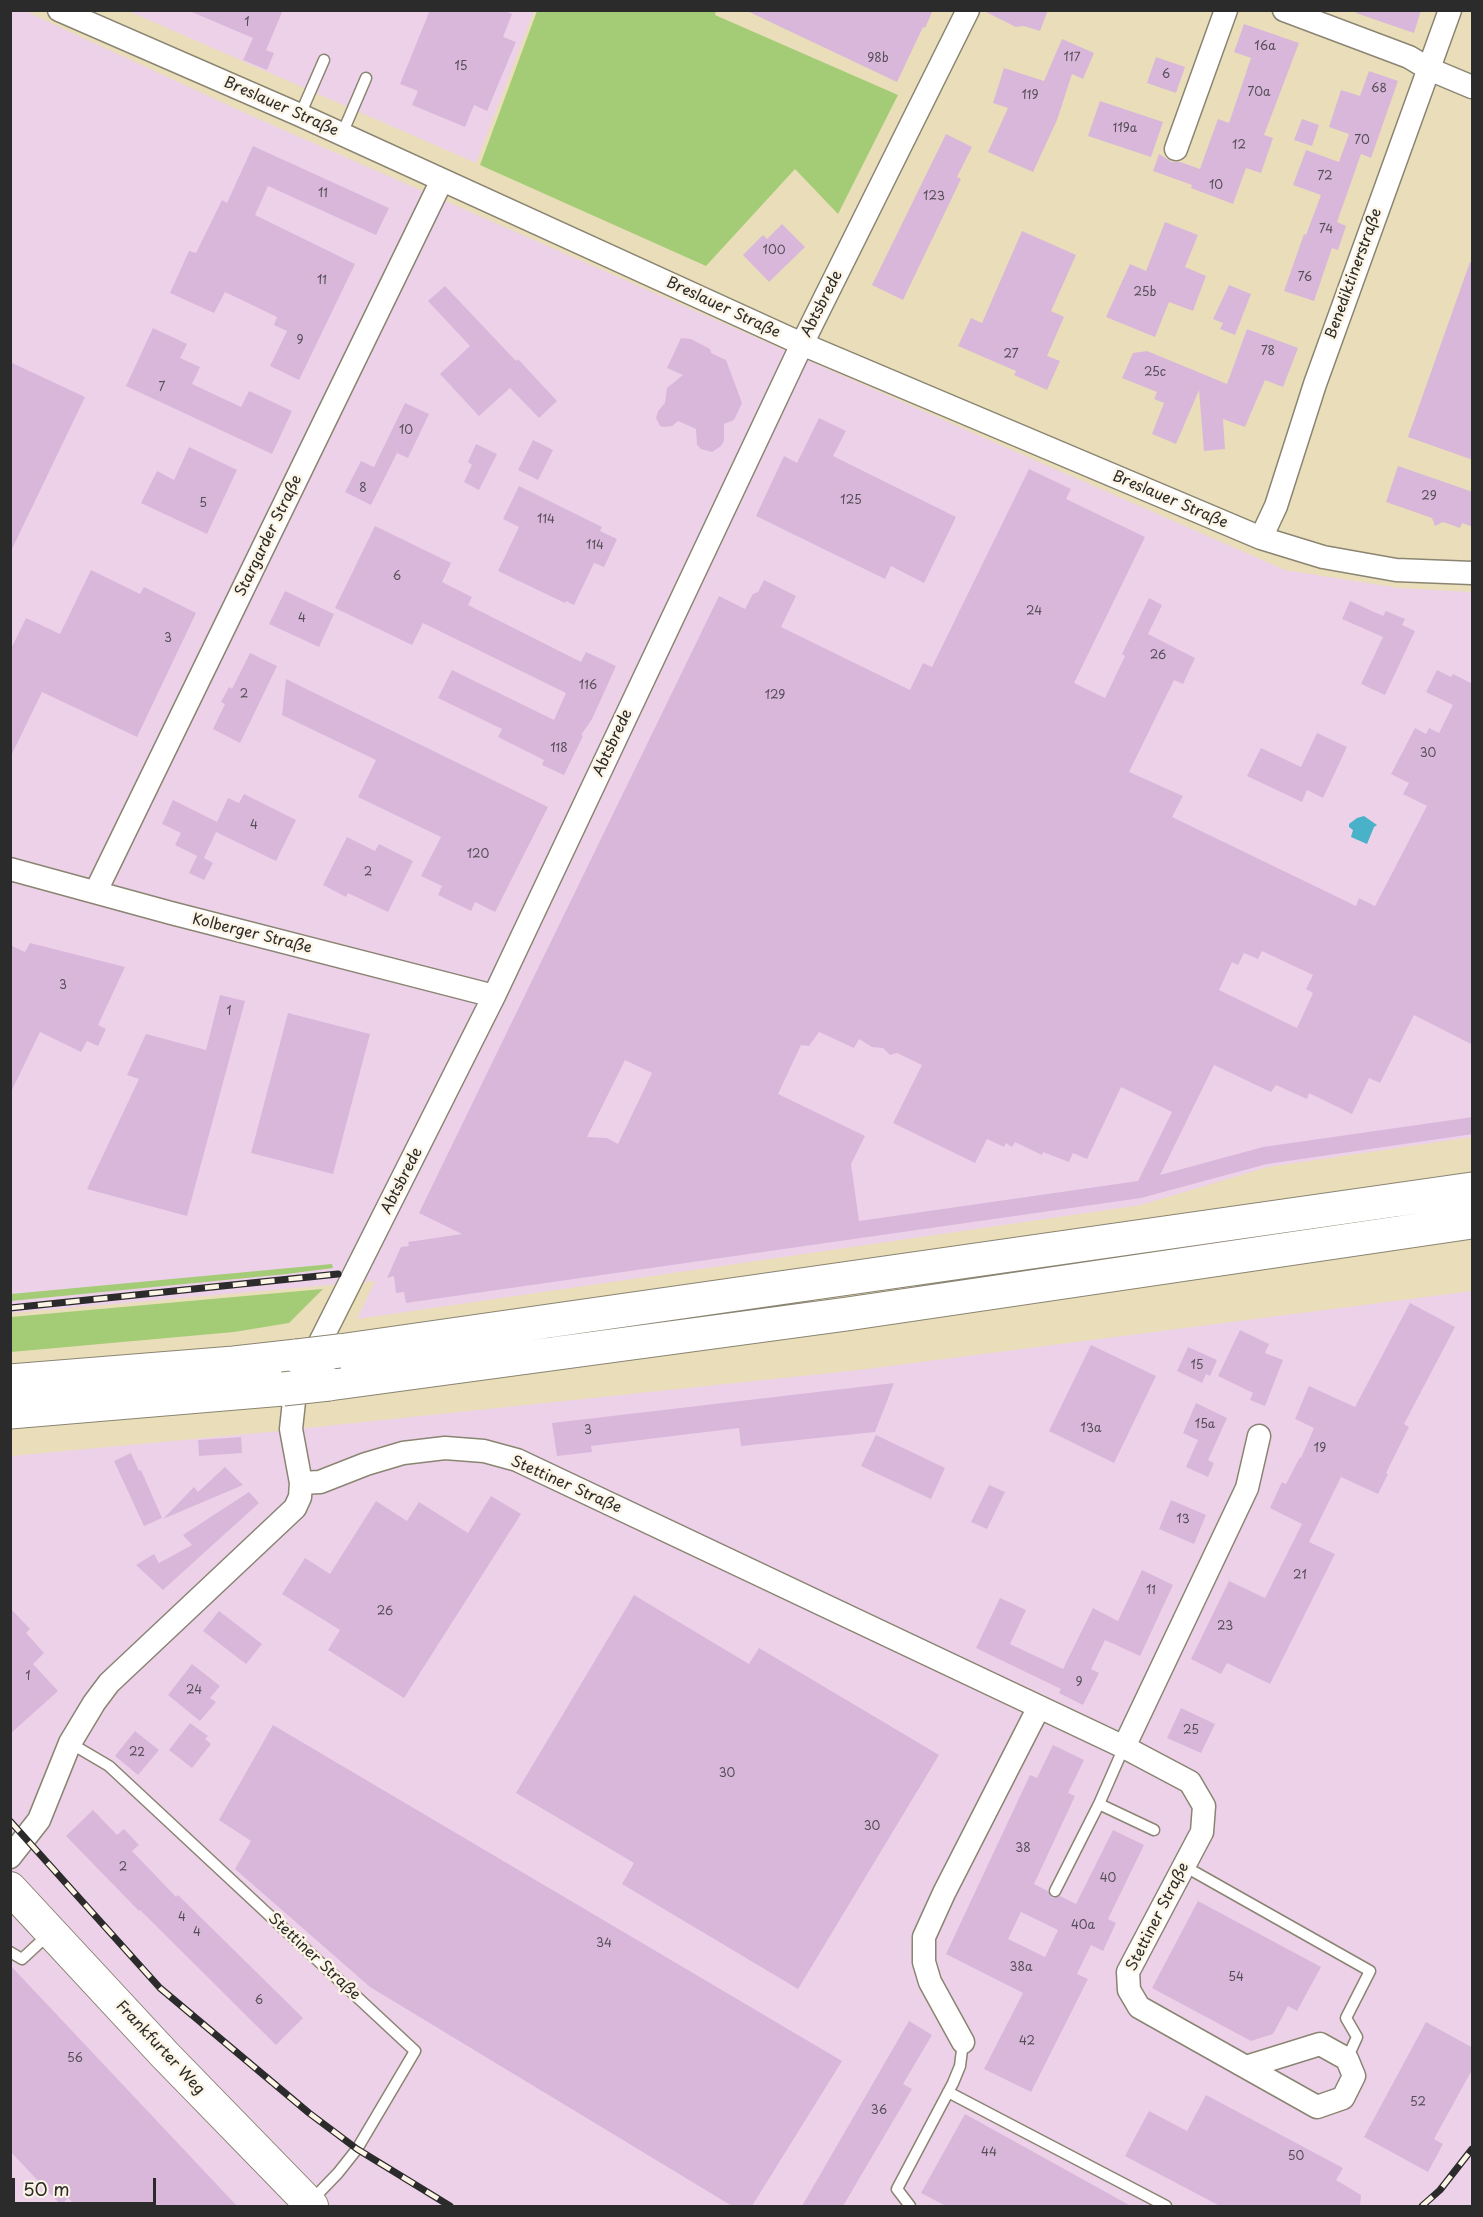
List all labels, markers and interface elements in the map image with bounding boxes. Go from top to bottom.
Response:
house number: 1 [244,16,250,30]
house number: 16a [1254,40,1276,54]
house number: 117 [1064,51,1080,65]
house number: 98b [867,52,889,66]
house number: 15 [454,60,468,74]
house number: 6 [1162,68,1170,82]
street label: Breslauer Straße [221,74,341,140]
house number: 68 [1371,82,1387,96]
house number: 70a [1248,86,1270,100]
house number: 119 [1021,89,1039,103]
house number: 119a [1113,122,1137,136]
house number: 70 [1354,134,1370,148]
house number: 12 [1232,139,1246,153]
house number: 72 [1317,170,1333,184]
house number: 10 [1209,179,1223,193]
house number: 11 [318,187,328,201]
house number: 123 [923,190,945,204]
street label: Benediktinerstraße [1322,206,1386,342]
house number: 74 [1319,223,1333,237]
house number: 100 [763,244,785,258]
street label: Abtsbrede [798,268,846,340]
house number: 76 [1298,271,1312,285]
house number: 11 [317,274,327,288]
street label: Breslauer Straße [663,274,783,342]
house number: 25b [1134,286,1156,300]
house number: 9 [296,334,304,348]
house number: 78 [1261,345,1275,359]
house number: 27 [1004,348,1018,362]
house number: 25c [1144,366,1166,380]
house number: 7 [159,381,165,395]
house number: 10 [399,424,413,438]
street label: Breslauer Straße [1109,468,1231,532]
street label: Stargarder Straße [232,472,306,600]
house number: 8 [359,482,367,496]
house number: 29 [1421,490,1437,504]
house number: 125 [840,494,862,508]
house number: 5 [199,497,207,511]
house number: 114 [537,513,555,527]
house number: 114 [586,539,604,553]
house number: 6 [393,570,401,584]
house number: 24 [1026,605,1042,619]
house number: 4 [298,612,306,626]
house number: 3 [164,632,172,646]
house number: 26 [1150,649,1166,663]
house number: 116 [579,679,597,693]
house number: 2 [240,688,248,702]
house number: 129 [765,689,785,703]
street label: Abtsbrede [590,706,636,780]
house number: 118 [550,742,568,756]
house number: 30 [1420,747,1436,761]
house number: 4 [250,819,258,833]
house number: 120 [467,848,489,862]
house number: 2 [364,866,372,880]
street label: Kolberger Straße [190,910,314,958]
house number: 3 [59,979,67,993]
house number: 1 [226,1005,232,1019]
street label: Abtsbrede [378,1145,426,1217]
house number: 15 [1190,1359,1204,1373]
house number: 15a [1195,1418,1215,1432]
house number: 13a [1081,1422,1101,1436]
house number: 3 [584,1424,592,1438]
house number: 19 [1314,1442,1326,1456]
street label: Stettiner Straße [508,1453,624,1517]
house number: 13 [1176,1513,1190,1527]
house number: 21 [1293,1569,1307,1583]
house number: 11 [1146,1584,1156,1598]
house number: 26 [377,1605,393,1619]
house number: 23 [1217,1620,1233,1634]
house number: 1 [25,1670,31,1684]
house number: 9 [1075,1676,1083,1690]
house number: 24 [186,1684,202,1698]
house number: 25 [1183,1724,1199,1738]
house number: 22 [129,1746,145,1760]
house number: 30 [719,1767,735,1781]
house number: 30 [864,1820,880,1834]
house number: 38 [1015,1842,1031,1856]
street label: Stettiner Straße [1123,1860,1193,1974]
house number: 2 [119,1861,127,1875]
house number: 40 [1100,1872,1116,1886]
street label: Stettiner Straße [264,1910,364,2004]
house number: 4 [178,1911,186,1925]
house number: 40a [1071,1919,1095,1933]
house number: 4 [193,1926,201,1940]
house number: 34 [596,1937,612,1951]
house number: 38a [1010,1961,1032,1975]
house number: 54 [1228,1971,1244,1985]
house number: 6 [255,1994,263,2008]
street label: Frankfurter Weg [112,1997,208,2099]
house number: 42 [1019,2035,1035,2049]
house number: 56 [67,2052,83,2066]
house number: 52 [1410,2096,1426,2110]
house number: 36 [871,2104,887,2118]
house number: 44 [981,2146,997,2160]
house number: 50 [1288,2150,1304,2164]
scale bar [15,2166,159,2204]
text: 50 m [23,2175,70,2202]

